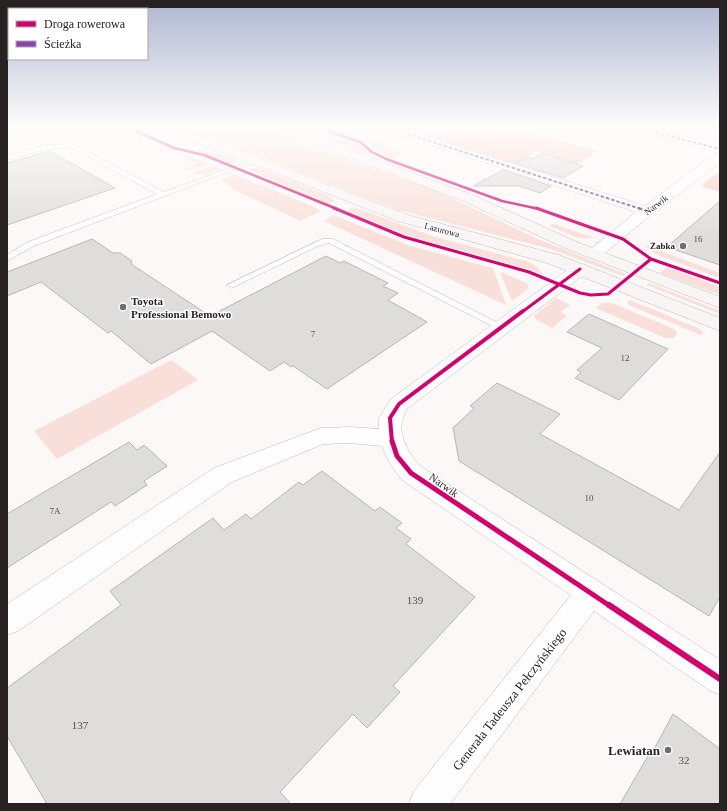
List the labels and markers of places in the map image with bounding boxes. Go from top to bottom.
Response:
place label: Żabka [650,241,675,251]
marker: Żabka [678,241,688,251]
place label: Toyota Professional Bemowo [131,295,232,320]
marker: Toyota Professional Bemowo [118,302,128,312]
place label: Lewiatan [608,743,661,758]
marker: Lewiatan [663,745,673,755]

